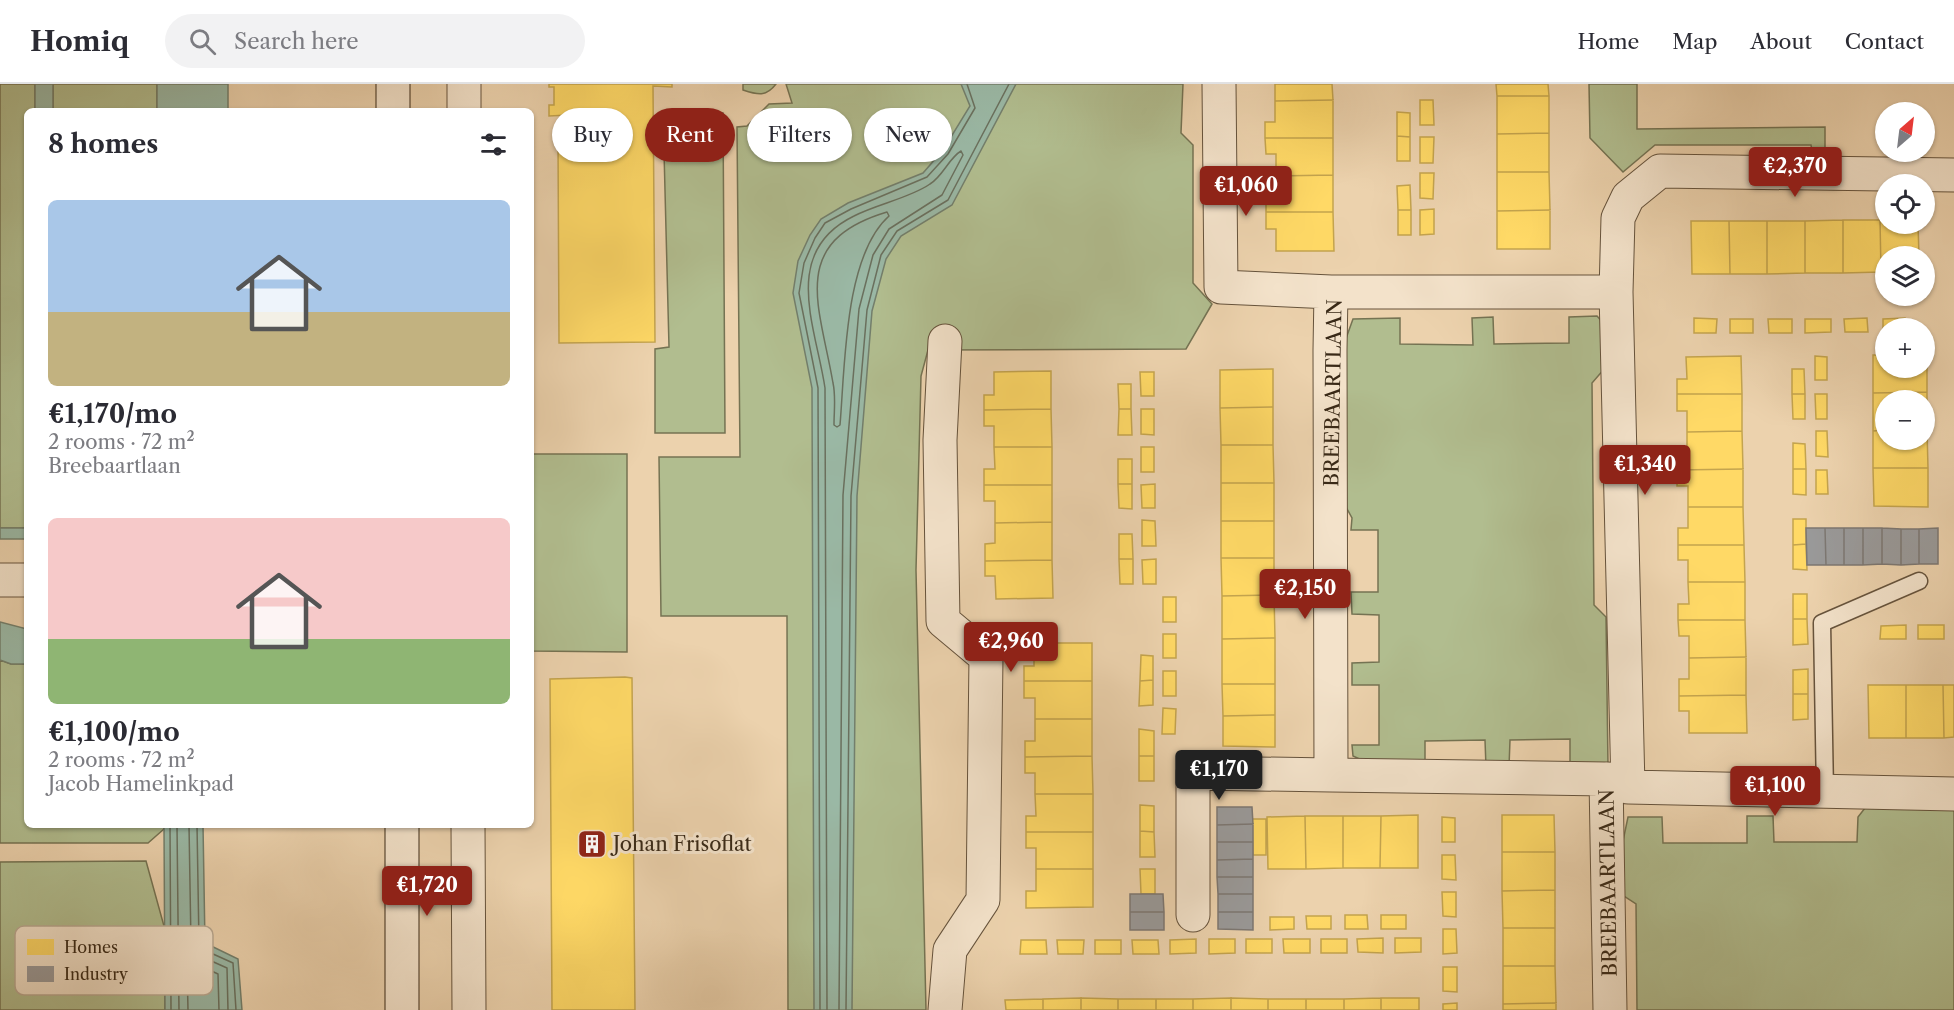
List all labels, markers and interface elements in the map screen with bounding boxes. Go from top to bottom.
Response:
search box [165,14,585,68]
text: Homiq [30,24,129,58]
icon: search [186,25,219,58]
text: Search here [234,28,359,55]
text: Home [1578,29,1639,54]
text: Map [1672,29,1717,54]
text: About [1750,29,1812,54]
text: Contact [1845,29,1924,54]
north arrow [1875,102,1935,162]
map controls [1875,102,1935,450]
chip: Buy [552,108,633,162]
chip: Rent [645,108,735,162]
chip: Filters [747,108,852,162]
chip: New [864,108,952,162]
text: 8 homes [48,128,158,160]
icon: filters [477,128,510,161]
pin: €2,370 [1746,147,1844,198]
text: €2,370 [1763,154,1827,178]
pin: €1,060 [1197,166,1295,217]
text: €1,060 [1214,173,1278,197]
button: locate [1875,174,1935,234]
icon: home [225,239,333,347]
button: layers [1875,246,1935,306]
street label: BREEBAARTLAAN [1319,299,1347,487]
button: + [1875,318,1935,378]
button: − [1875,390,1935,450]
text: €1,170/mo [48,398,177,430]
text: 2 rooms · 72 m² [48,430,195,454]
pin: €1,340 [1596,445,1694,496]
text: €1,340 [1613,452,1677,476]
text: Breebaartlaan [48,454,181,478]
icon: home [225,557,333,665]
pin: €2,150 [1256,569,1354,620]
text: €2,150 [1274,576,1336,600]
pin: €2,960 [962,622,1060,673]
text: €2,960 [978,629,1044,653]
text: €1,100/mo [48,716,180,748]
text: 2 rooms · 72 m² [48,748,195,772]
pin: €1,170 [1170,750,1268,801]
text: €1,170 [1189,757,1249,781]
pin: €1,100 [1726,766,1824,817]
text: Jacob Hamelinkpad [48,772,234,796]
text: €1,100 [1744,773,1806,797]
street label: BREEBAARTLAAN [1594,789,1622,977]
building icon: Johan Frisoflat [576,828,608,860]
place label: Johan Frisoflat [610,832,752,856]
pin: €1,720 [378,866,476,917]
text: €1,720 [396,873,458,897]
legend [15,926,213,995]
text: Homes [64,937,118,957]
text: Industry [64,964,129,984]

